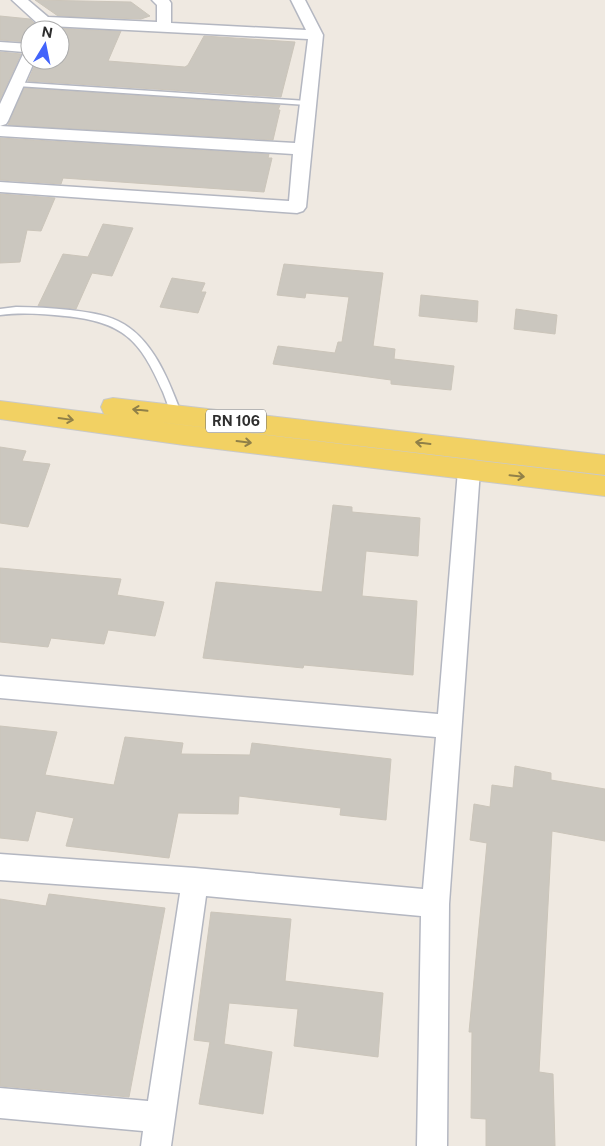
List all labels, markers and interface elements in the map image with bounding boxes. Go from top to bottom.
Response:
north arrow [20,20,70,70]
text: N [40,23,54,41]
one-way arrow [132,405,148,415]
road number: RN 106 [206,410,266,432]
one-way arrow [57,414,73,424]
one-way arrow [236,437,252,447]
one-way arrow [415,438,431,448]
one-way arrow [509,471,525,481]

